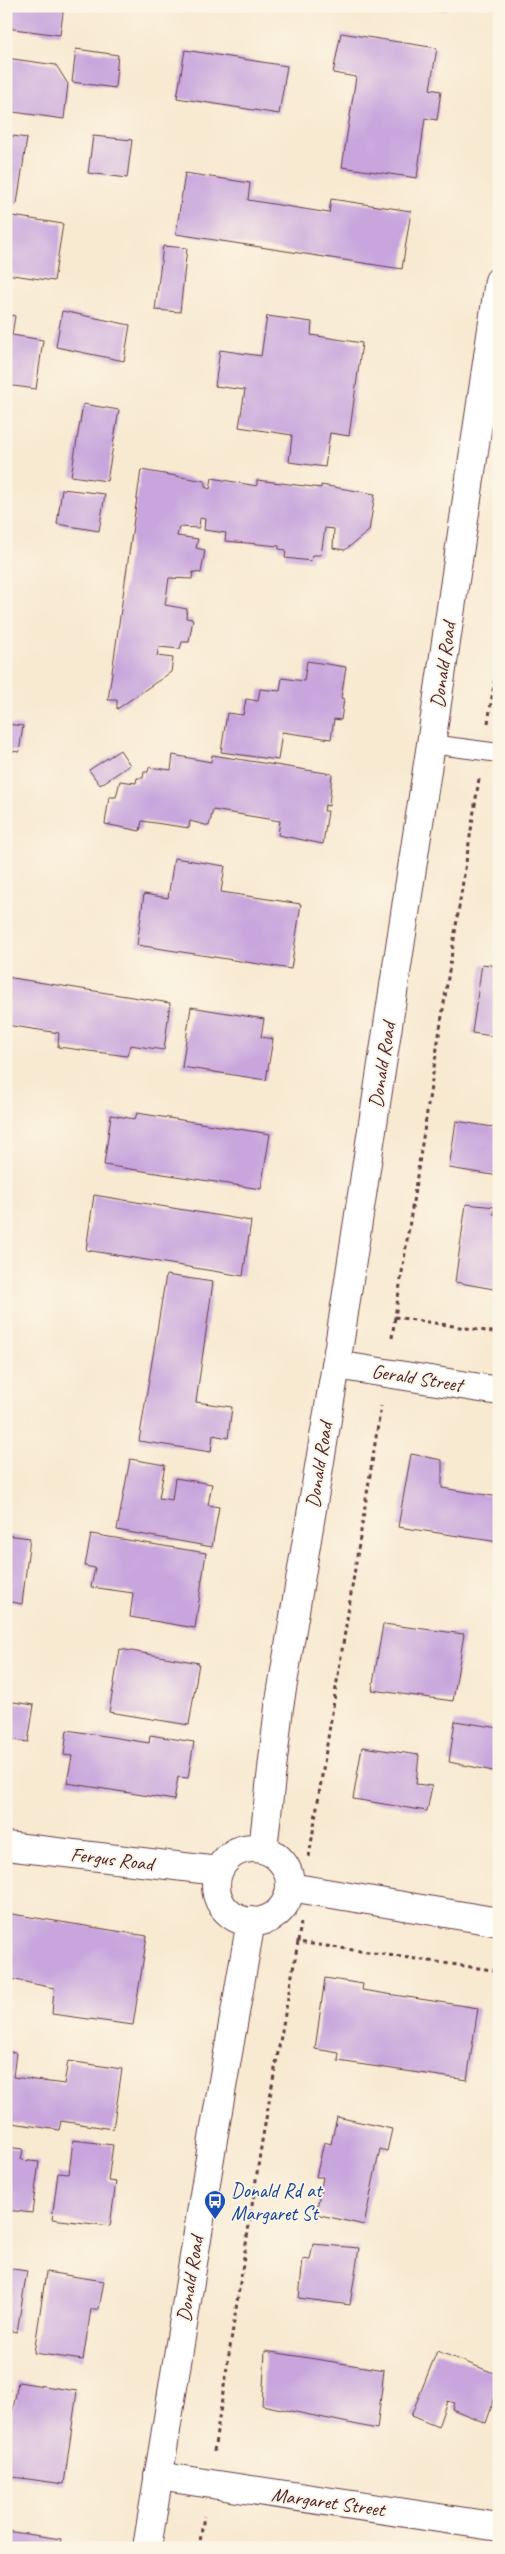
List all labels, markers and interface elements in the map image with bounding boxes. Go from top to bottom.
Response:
street label: Donald Road [425,618,462,709]
street label: Donald Road [363,1017,402,1109]
street label: Gerald Street [370,1359,467,1398]
street label: Donald Road [300,1417,339,1509]
street label: Fergus Road [69,1842,158,1877]
place label: Donald Rd at Margaret St [231,2178,324,2226]
bus stop icon: Donald Rd at Margaret St [203,2189,227,2220]
street label: Donald Road [171,2231,210,2323]
street label: Margaret Street [270,2482,388,2523]

